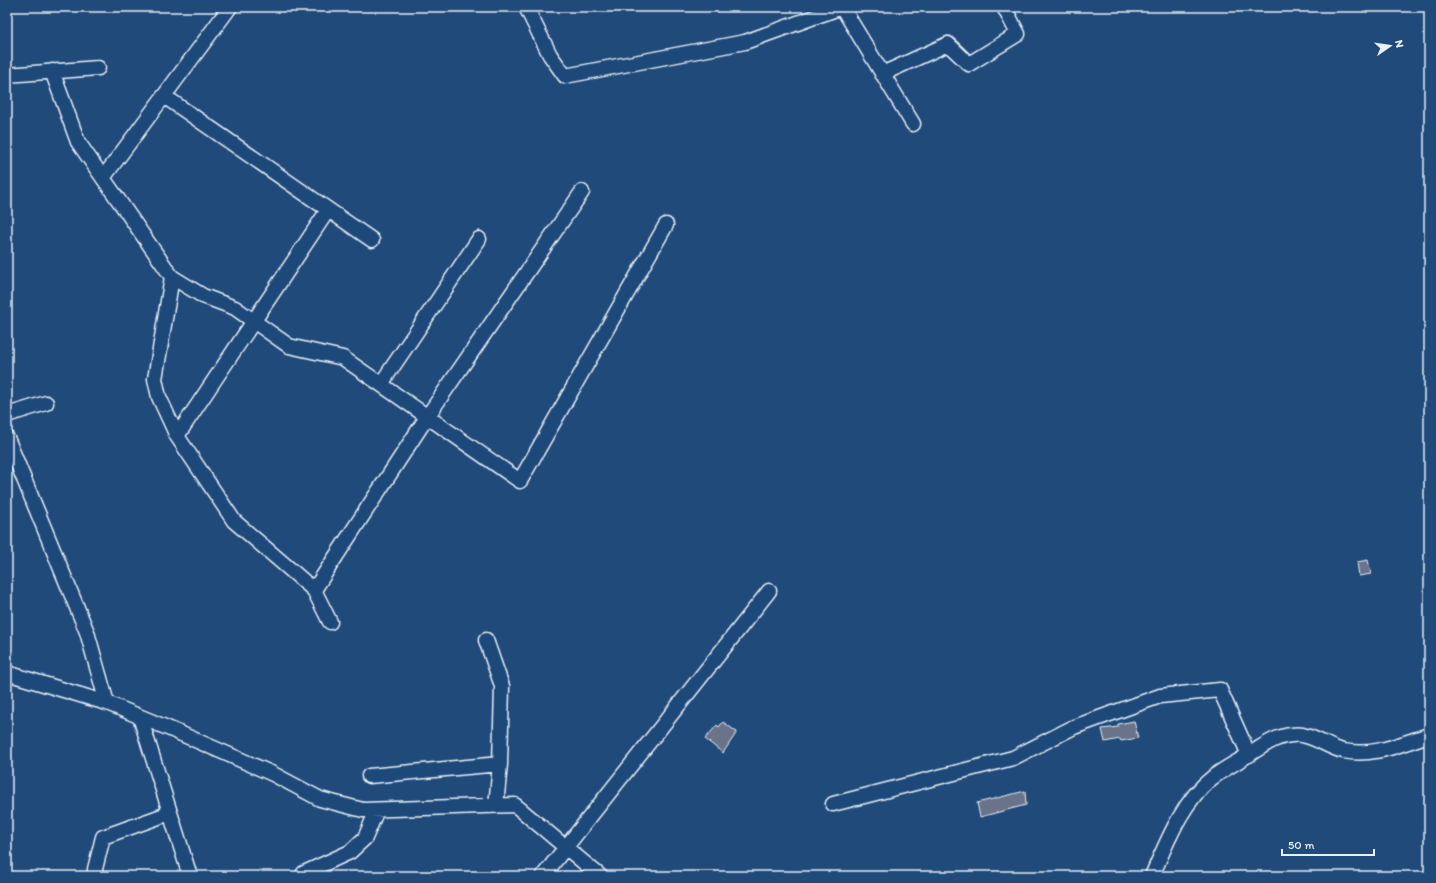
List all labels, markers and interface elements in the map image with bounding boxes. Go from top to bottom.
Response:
north arrow [1370,26,1410,66]
text: N [1392,39,1406,49]
scale bar [1282,831,1374,857]
text: 50 m [1288,838,1314,852]

